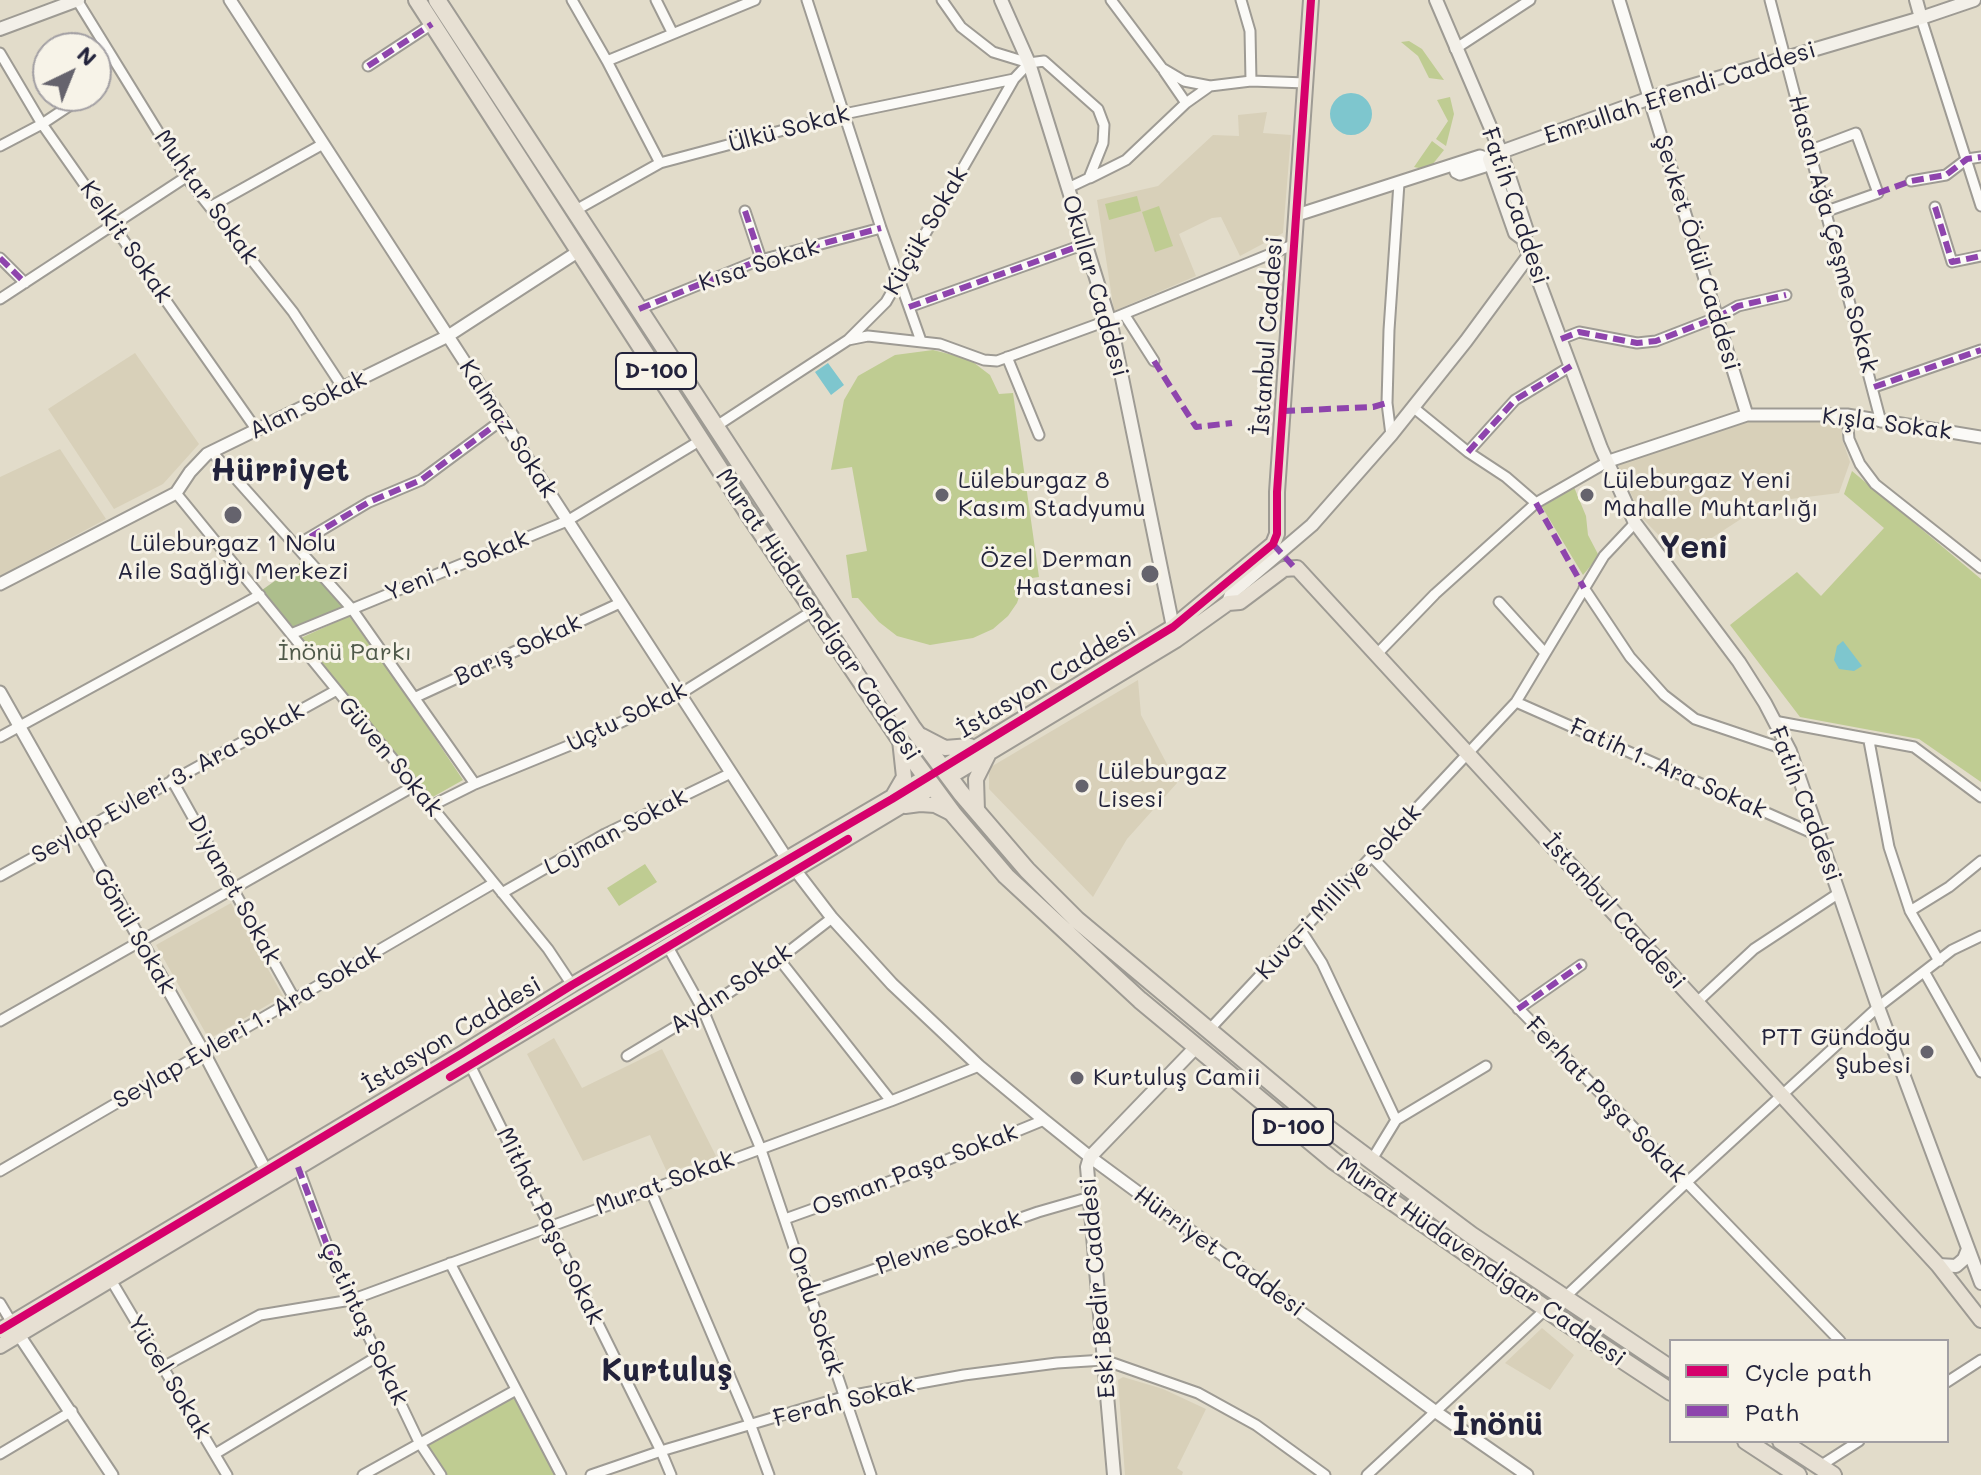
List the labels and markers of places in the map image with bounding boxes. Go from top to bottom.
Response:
place label: Lüleburgaz 8 Kasım Stadyumu [958,467,1146,523]
place label: Lüleburgaz Yeni Mahalle Muhtarlığı [1603,467,1819,523]
marker: Lüleburgaz 8 Kasım Stadyumu [933,486,951,504]
marker: Lüleburgaz Yeni Mahalle Muhtarlığı [1578,486,1596,504]
marker: Lüleburgaz 1 Nolu Aile Sağlığı Merkezi [222,504,244,526]
place label: Lüleburgaz 1 Nolu Aile Sağlığı Merkezi [117,530,349,586]
place label: Özel Derman Hastanesi [980,546,1132,602]
marker: Özel Derman Hastanesi [1139,563,1161,585]
place label: Lüleburgaz Lisesi [1098,758,1227,814]
marker: Lüleburgaz Lisesi [1073,777,1091,795]
place label: PTT Gündoğu Şubesi [1761,1024,1911,1080]
marker: PTT Gündoğu Şubesi [1918,1043,1936,1061]
place label: Kurtuluş Camii [1093,1064,1261,1092]
marker: Kurtuluş Camii [1068,1069,1086,1087]

